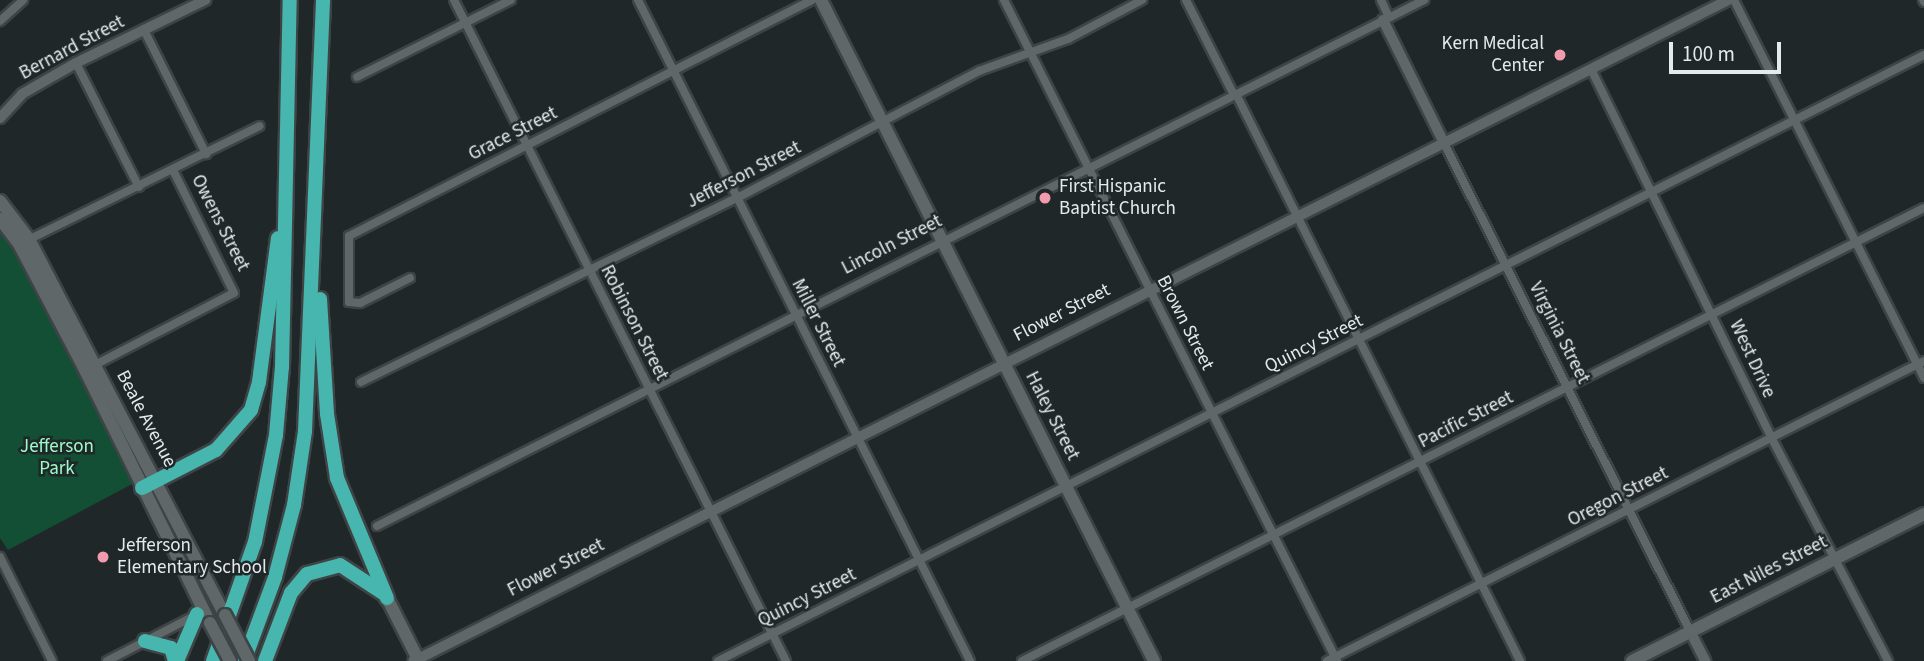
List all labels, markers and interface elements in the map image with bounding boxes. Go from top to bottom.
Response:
street label: Bernard Street [16,11,128,85]
scale bar [1672,28,1784,72]
place label: Kern Medical Center [1442,33,1544,77]
text: 100 m [1682,39,1735,69]
marker: Kern Medical Center [1550,45,1570,65]
street label: Grace Street [465,102,561,166]
street label: Jefferson Street [683,136,805,214]
street label: Owens Street [186,171,254,275]
place label: First Hispanic Baptist Church [1059,176,1176,220]
marker: First Hispanic Baptist Church [1037,190,1053,206]
street label: Lincoln Street [838,210,946,280]
street label: Robinson Street [595,261,673,385]
street label: Brown Street [1151,272,1219,374]
street label: Miller Street [786,275,850,371]
street label: Virginia Street [1524,278,1594,388]
street label: Flower Street [1010,279,1114,347]
street label: Quincy Street [1261,310,1367,378]
street label: West Drive [1724,316,1780,402]
street label: Beale Avenue [111,367,181,471]
street label: Haley Street [1020,368,1084,464]
street label: Pacific Street [1415,386,1517,454]
park label: Jefferson Park [20,436,94,480]
street label: Oregon Street [1564,462,1672,532]
street label: East Niles Street [1707,531,1831,609]
street label: Flower Street [504,534,608,602]
place label: Jefferson Elementary School [117,535,267,579]
marker: Jefferson Elementary School [95,549,111,565]
street label: Quincy Street [754,564,860,632]

